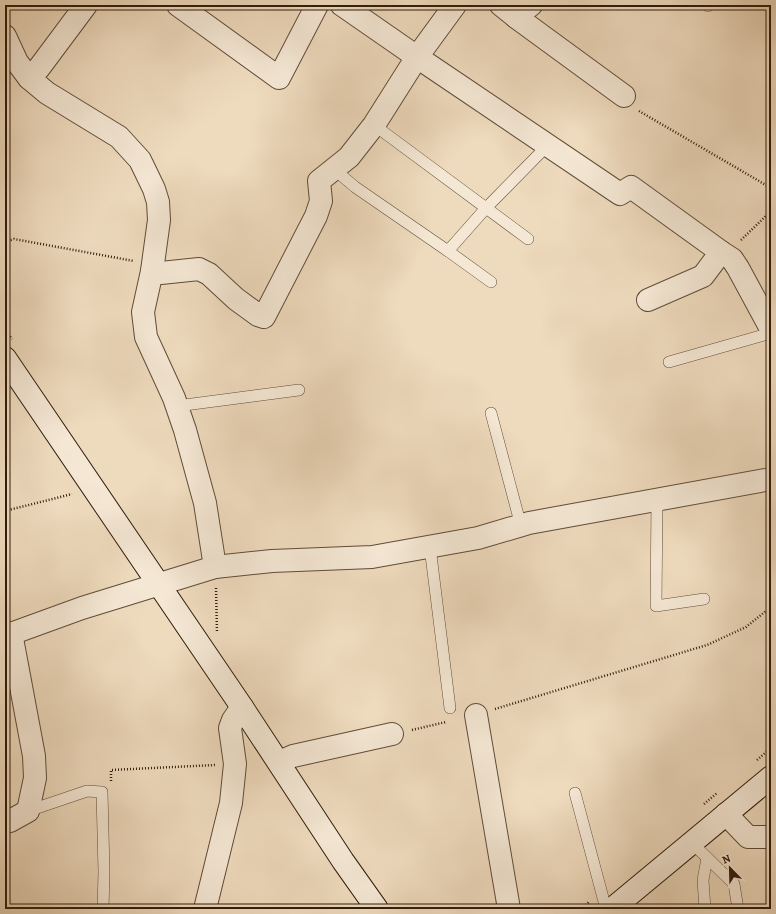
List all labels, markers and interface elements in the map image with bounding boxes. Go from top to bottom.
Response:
north arrow [710,848,750,888]
text: N [720,851,733,868]

